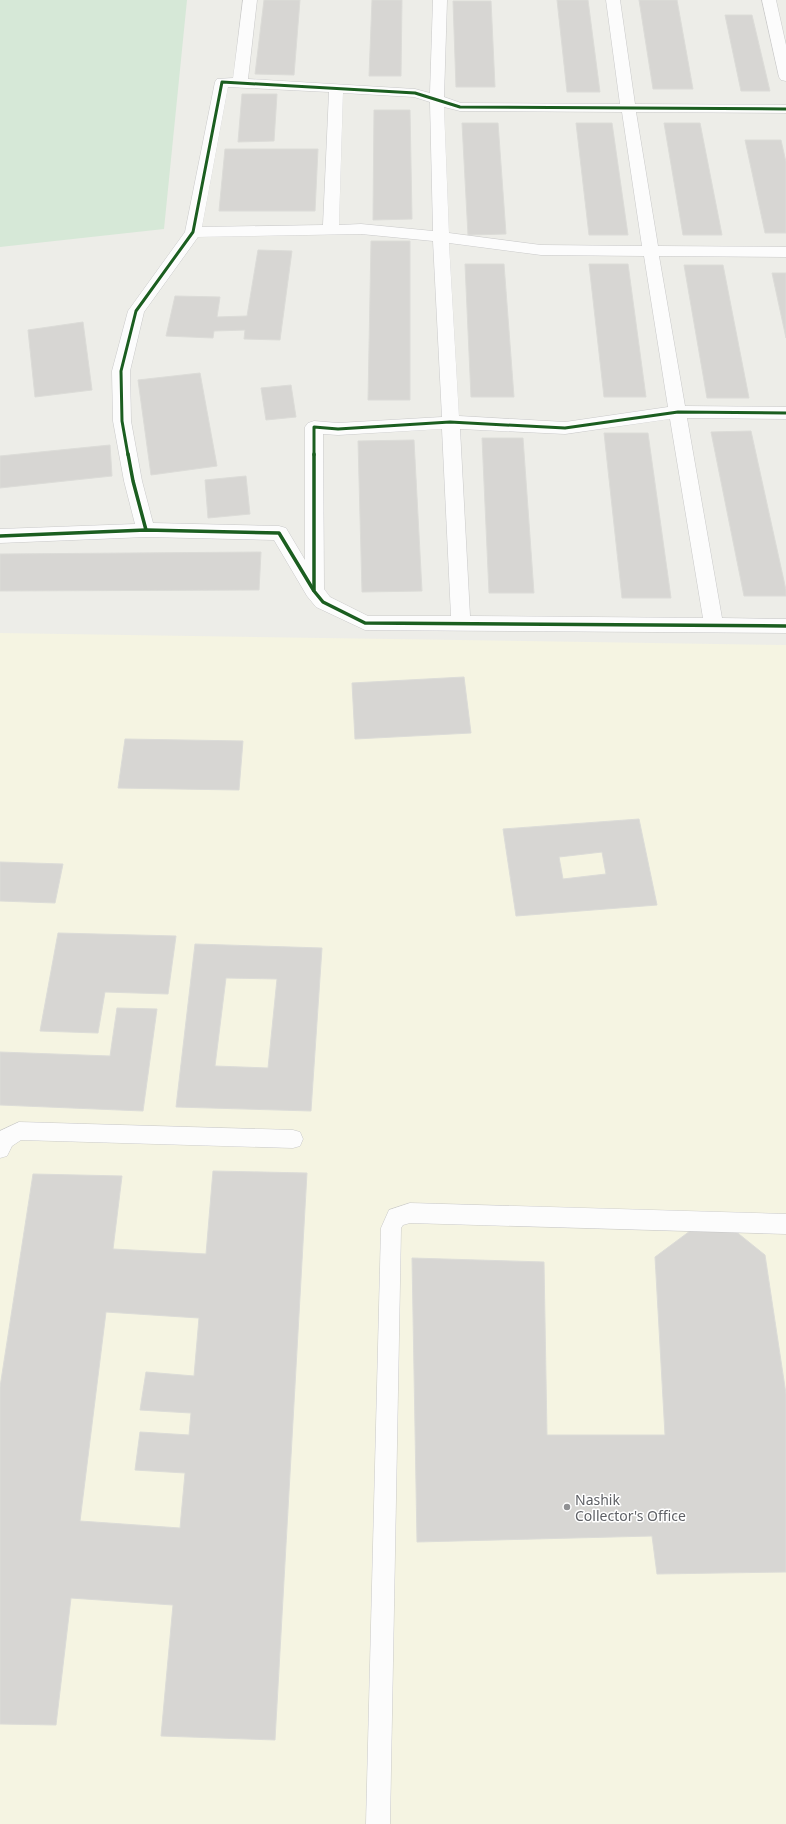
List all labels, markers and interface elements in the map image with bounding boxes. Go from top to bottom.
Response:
place label: Nashik Collector's Office [575,1490,686,1525]
marker: Nashik Collector's Office [562,1502,572,1512]

